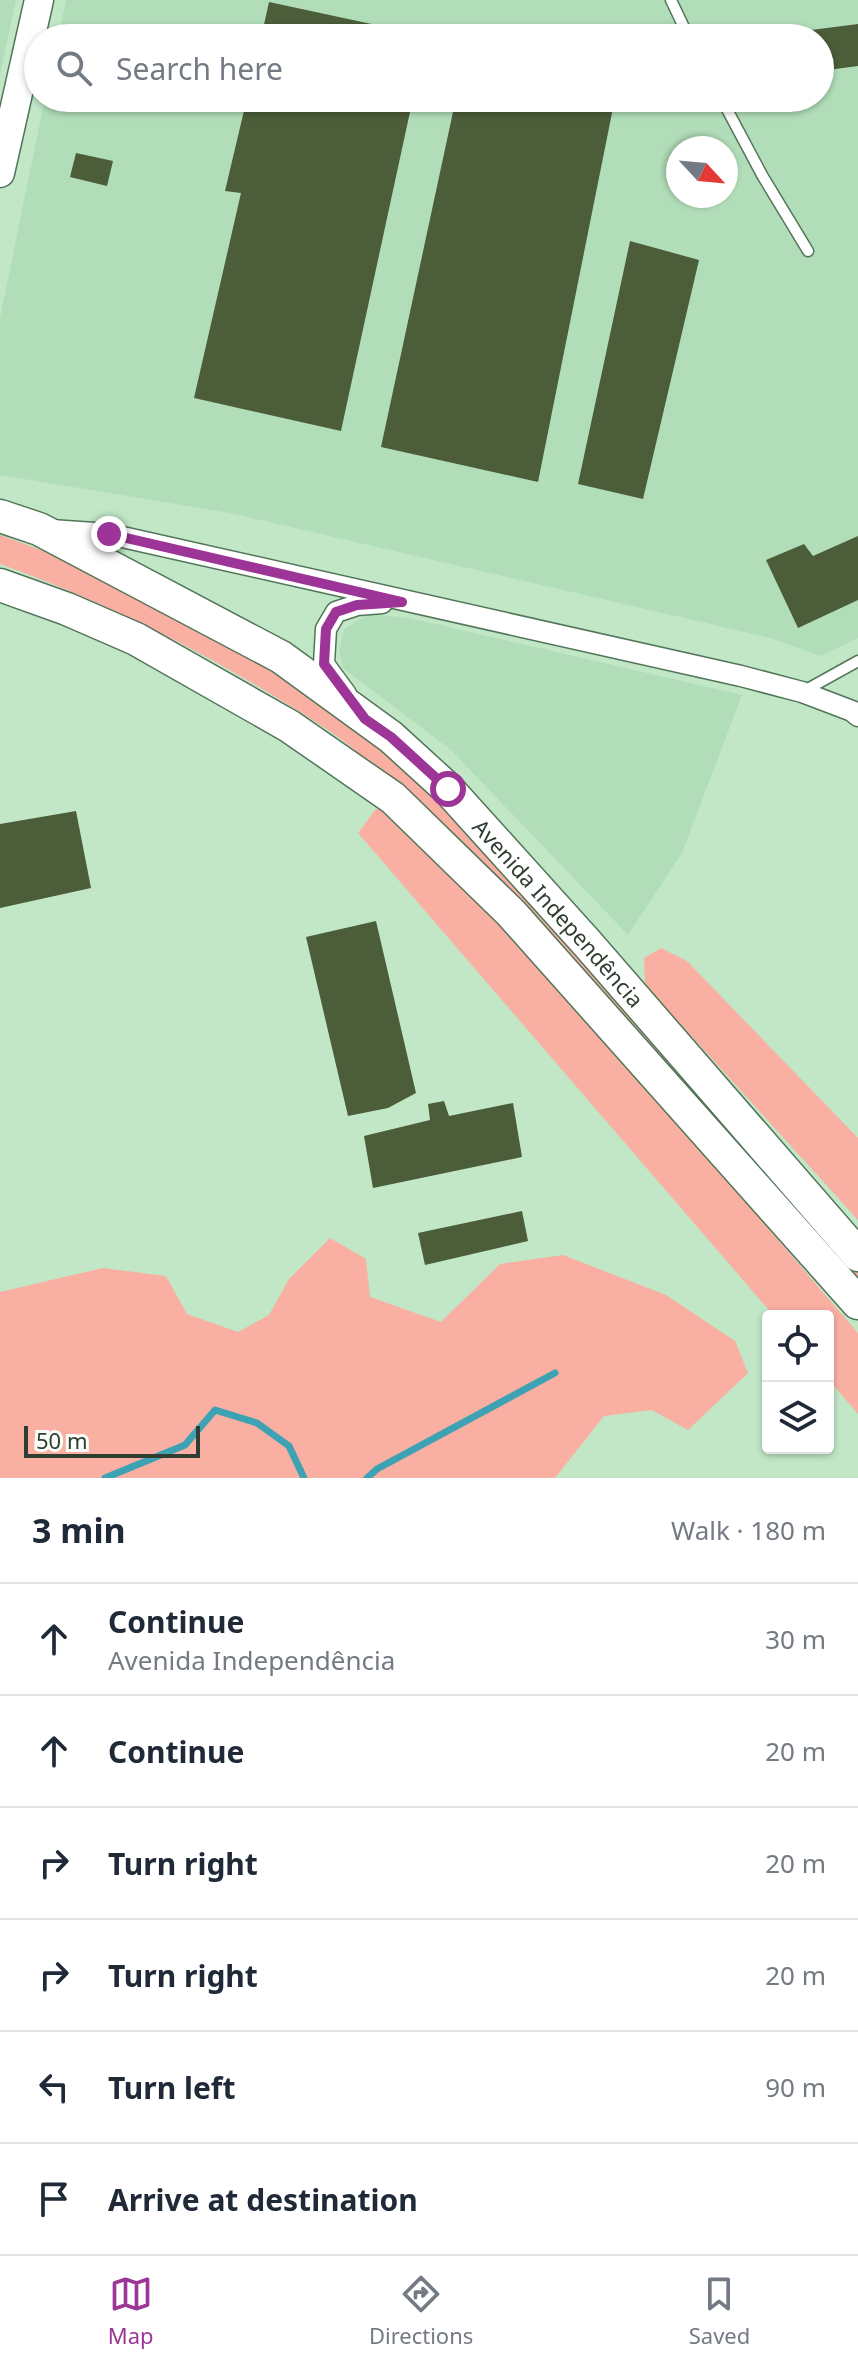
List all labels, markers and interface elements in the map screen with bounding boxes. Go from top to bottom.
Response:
search box [24,24,834,112]
icon: search [52,46,96,90]
text: Search here [116,48,283,89]
north arrow [666,136,738,208]
route end [91,516,127,552]
route start [430,771,466,807]
street label: Avenida Independência [467,812,651,1013]
map controls [762,1310,834,1454]
button: locate [762,1310,834,1382]
button: layers [762,1382,834,1454]
scale bar [24,1422,200,1458]
text: 50 m [36,1425,87,1455]
text: 3 min [32,1507,126,1553]
text: Walk · 180 m [671,1512,826,1548]
text: Continue [108,1601,244,1642]
icon: ahead [32,1617,76,1661]
text: 30 m [765,1621,826,1657]
text: Avenida Independência [108,1642,395,1678]
icon: ahead [32,1729,76,1773]
text: Continue [108,1731,244,1772]
text: 20 m [765,1733,826,1769]
icon: right [32,1841,76,1885]
text: Turn right [108,1843,258,1884]
text: 20 m [765,1845,826,1881]
icon: right [32,1953,76,1997]
text: Turn right [108,1955,258,1996]
text: 20 m [765,1957,826,1993]
icon: left [32,2065,76,2109]
text: Turn left [108,2067,236,2108]
text: 90 m [765,2069,826,2105]
icon: arrive [32,2177,76,2221]
text: Arrive at destination [108,2179,418,2220]
tab: Map [108,2272,154,2350]
tab: Directions [369,2272,473,2350]
tab: Saved [689,2272,750,2350]

